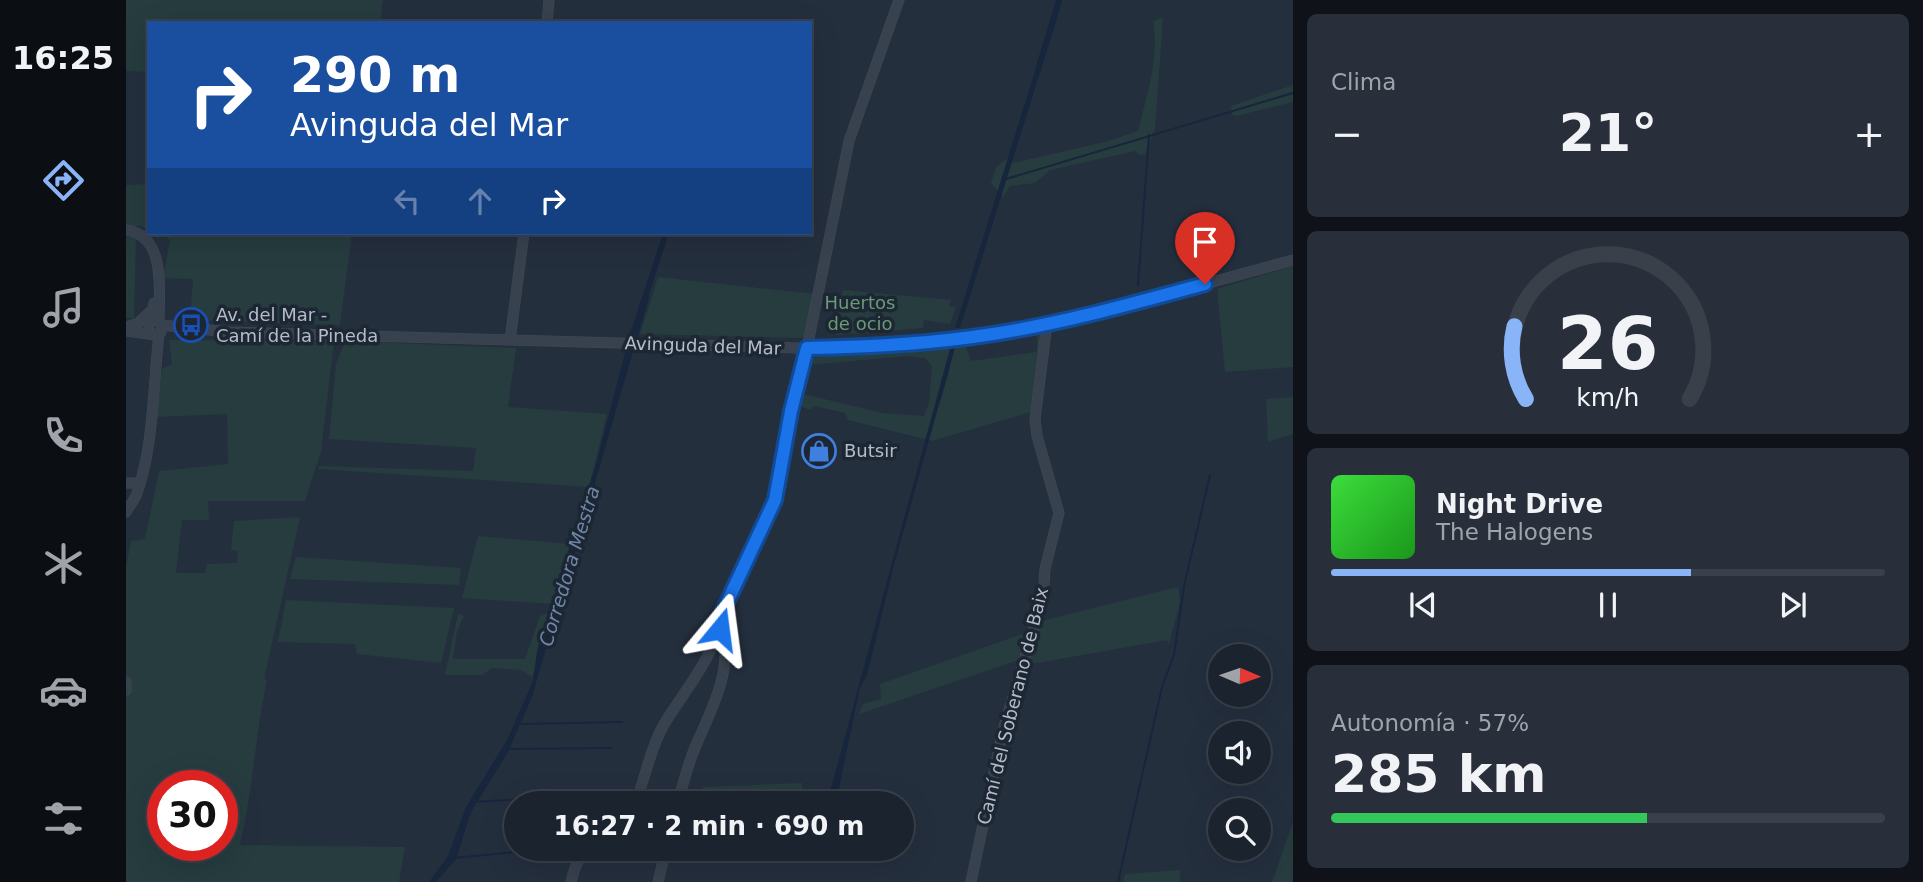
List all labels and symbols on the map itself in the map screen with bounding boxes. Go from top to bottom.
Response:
pin [1175,212,1235,284]
park label: Huertos de ocio [825,292,895,334]
place label: Av. del Mar - Camí de la Pineda [216,304,378,346]
bus stop icon: Av. del Mar - Camí de la Pineda [172,306,210,344]
street label: Avinguda del Mar [624,332,782,359]
shop icon: Butsir [800,432,838,470]
place label: Butsir [844,440,897,461]
water label: Corredora Mestra [534,483,604,649]
street label: Camí del Soberano de Baix [973,585,1052,827]
position arrow [683,592,757,666]
north arrow [1208,644,1270,707]
speed limit sign: 30 [147,770,238,861]

